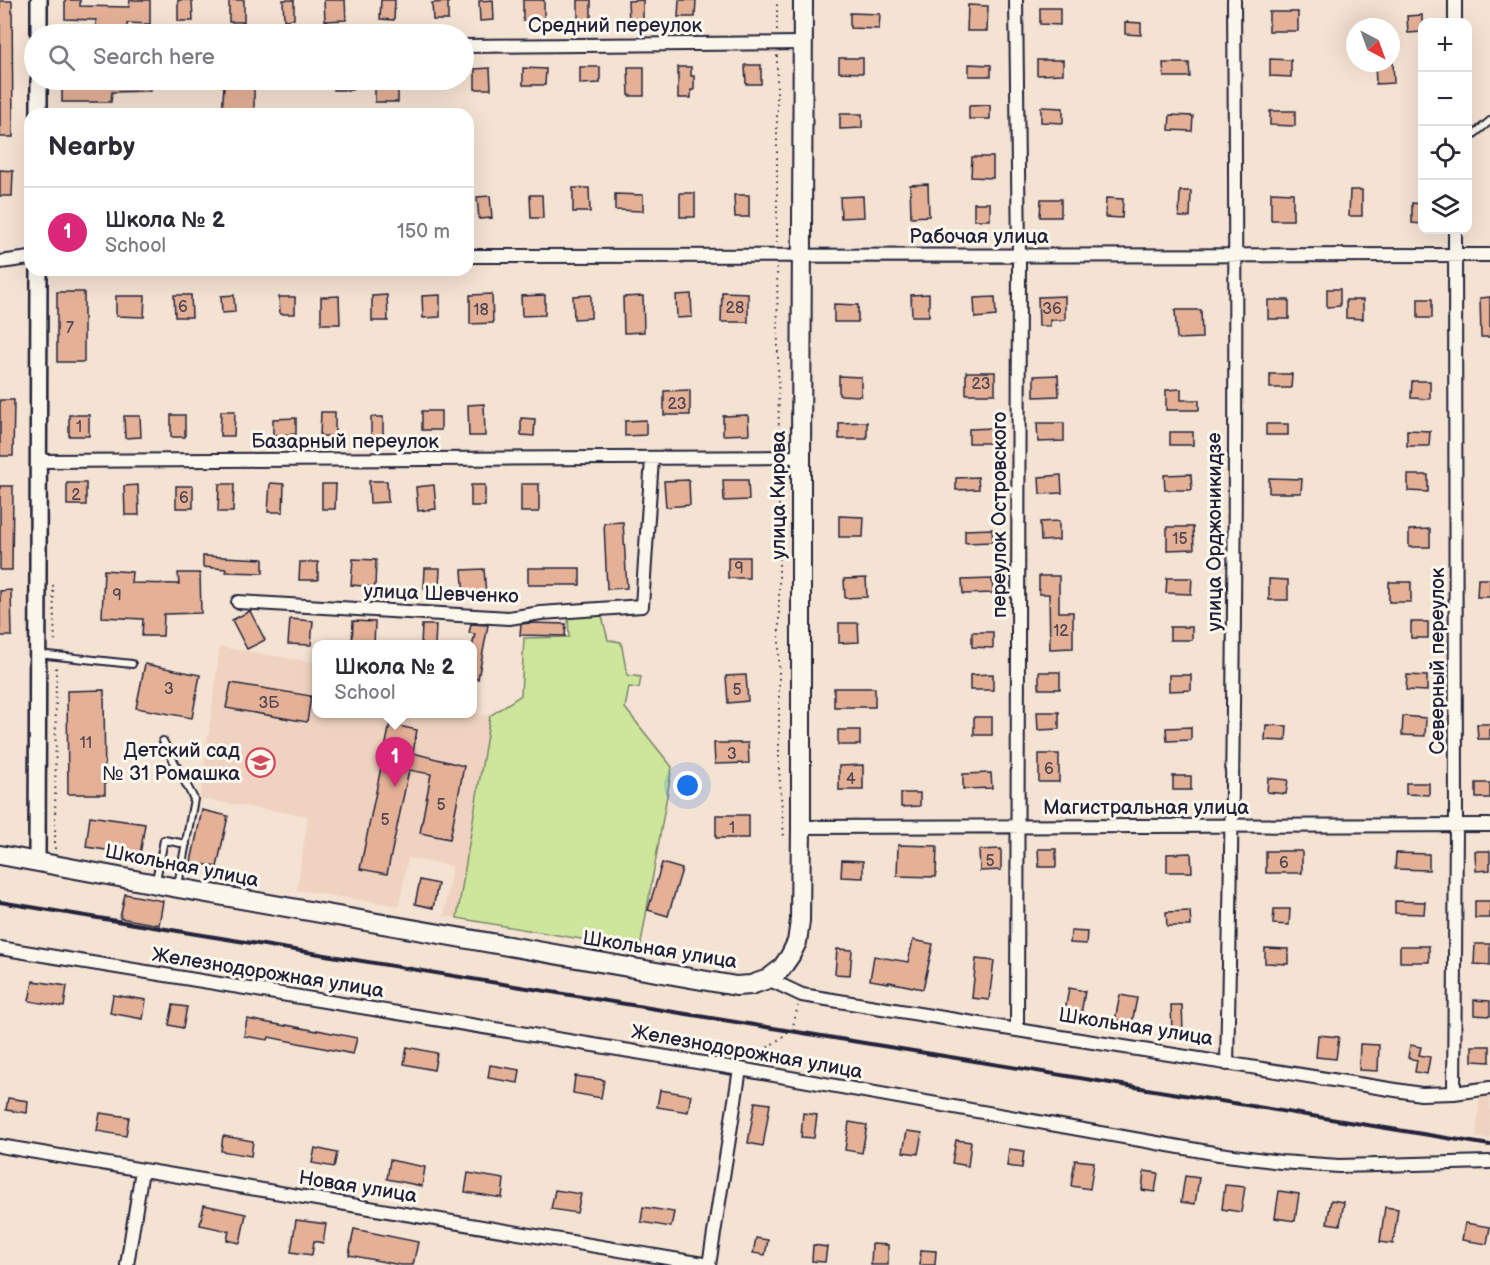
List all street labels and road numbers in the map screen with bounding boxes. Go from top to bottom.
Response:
street label: Средний переулок [528,14,702,38]
street label: Рабочая улица [909,225,1049,249]
street label: переулок Островского [988,412,1012,618]
street label: Базарный переулок [251,430,439,454]
street label: улица Кирова [767,430,791,559]
street label: улица Орджоникидзе [1203,432,1227,632]
street label: Северный переулок [1426,567,1450,754]
street label: улица Шевченко [363,579,519,609]
street label: Магистральная улица [1043,796,1249,820]
street label: Школьная улица [103,839,261,893]
street label: Школьная улица [581,926,739,974]
street label: Железнодорожная улица [150,943,386,1003]
street label: Школьная улица [1057,1003,1215,1051]
street label: Железнодорожная улица [629,1020,865,1084]
street label: Новая улица [297,1166,419,1208]

